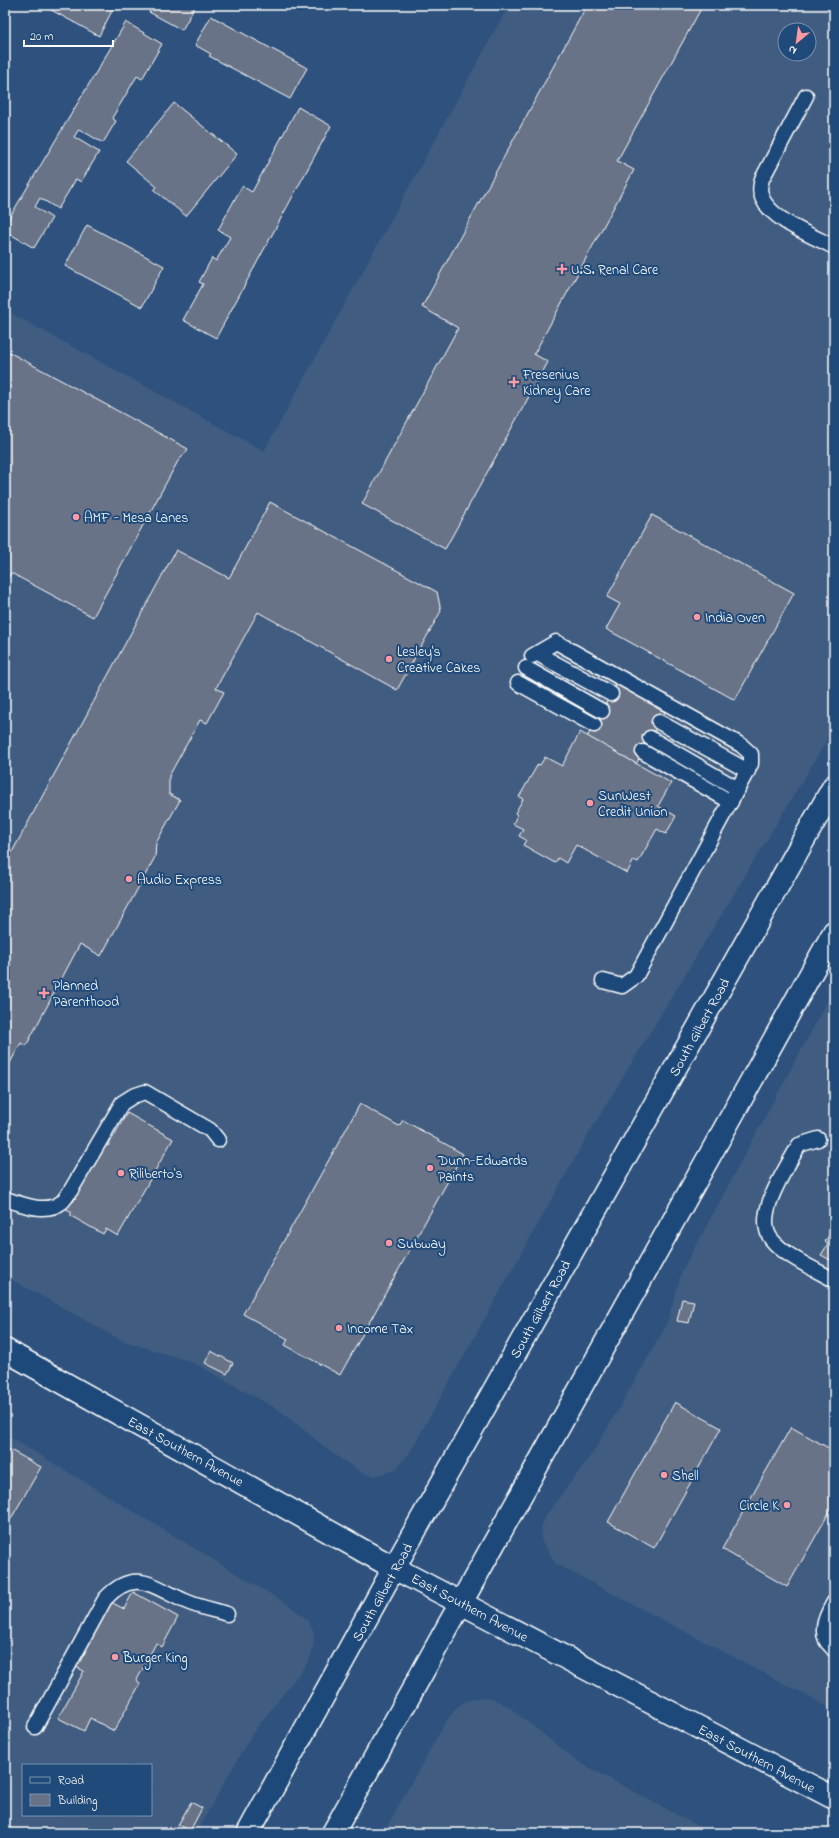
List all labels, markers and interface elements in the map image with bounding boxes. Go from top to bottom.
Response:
scale bar [24,22,113,48]
north arrow [777,22,817,62]
text: 20 m [30,28,53,46]
text: N [786,41,800,59]
place label: U.S. Renal Care [571,260,659,281]
marker: U.S. Renal Care [556,263,568,275]
place label: Fresenius Kidney Care [522,365,591,403]
marker: Fresenius Kidney Care [508,376,520,388]
place label: AMF - Mesa Lanes [84,508,188,529]
marker: AMF - Mesa Lanes [71,512,81,522]
place label: India Oven [705,608,765,629]
marker: India Oven [692,612,702,622]
place label: Lesley's Creative Cakes [397,642,480,679]
marker: Lesley's Creative Cakes [384,654,394,664]
place label: SunWest Credit Union [598,786,667,823]
marker: SunWest Credit Union [585,798,595,808]
place label: Audio Express [137,870,222,891]
marker: Audio Express [124,874,134,884]
street label: South Gilbert Road [665,975,736,1081]
place label: Planned Parenthood [53,976,119,1013]
marker: Planned Parenthood [38,987,50,999]
place label: Dunn-Edwards Paints [437,1151,528,1188]
marker: Dunn-Edwards Paints [425,1163,435,1173]
place label: Riliberto's [129,1164,183,1185]
marker: Riliberto's [116,1168,126,1178]
place label: Subway [397,1234,446,1256]
marker: Subway [384,1238,394,1248]
street label: South Gilbert Road [506,1257,577,1363]
place label: Income Tax [347,1319,413,1340]
marker: Income Tax [334,1323,344,1333]
street label: East Southern Avenue [123,1412,248,1493]
place label: Shell [672,1466,699,1487]
marker: Shell [659,1470,669,1480]
place label: Circle K [739,1496,779,1517]
marker: Circle K [782,1500,792,1510]
street label: South Gilbert Road [348,1540,419,1646]
street label: East Southern Avenue [407,1569,532,1648]
place label: Burger King [122,1648,188,1670]
marker: Burger King [110,1652,120,1662]
street label: East Southern Avenue [694,1720,819,1799]
legend [22,1764,152,1816]
text: Road [58,1772,84,1790]
text: Building [57,1792,97,1811]

